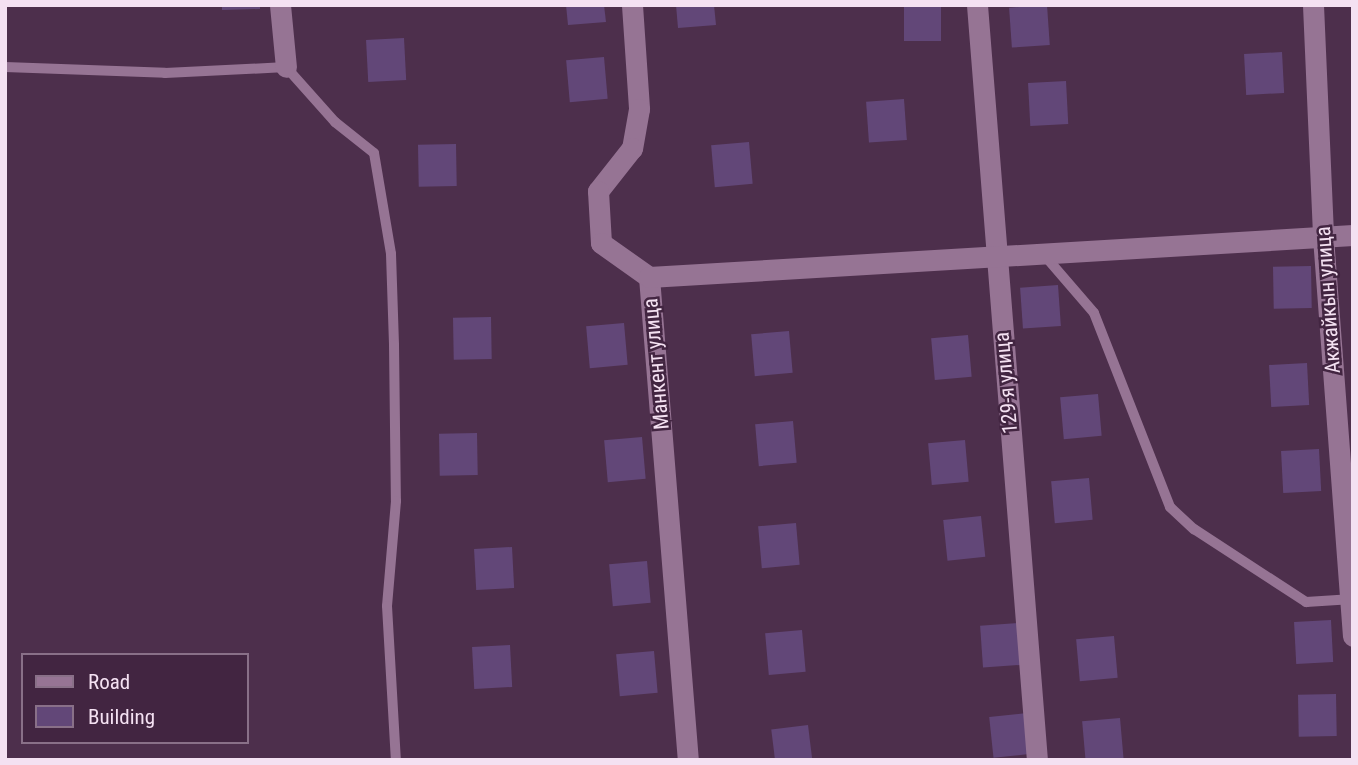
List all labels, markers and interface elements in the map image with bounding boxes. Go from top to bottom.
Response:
street label: Акжайкын улица [1310,226,1346,374]
street label: Манкент улица [638,297,674,431]
street label: 129-я улица [989,331,1023,435]
legend [21,653,248,744]
text: Road [88,670,130,694]
text: Building [88,705,155,729]

